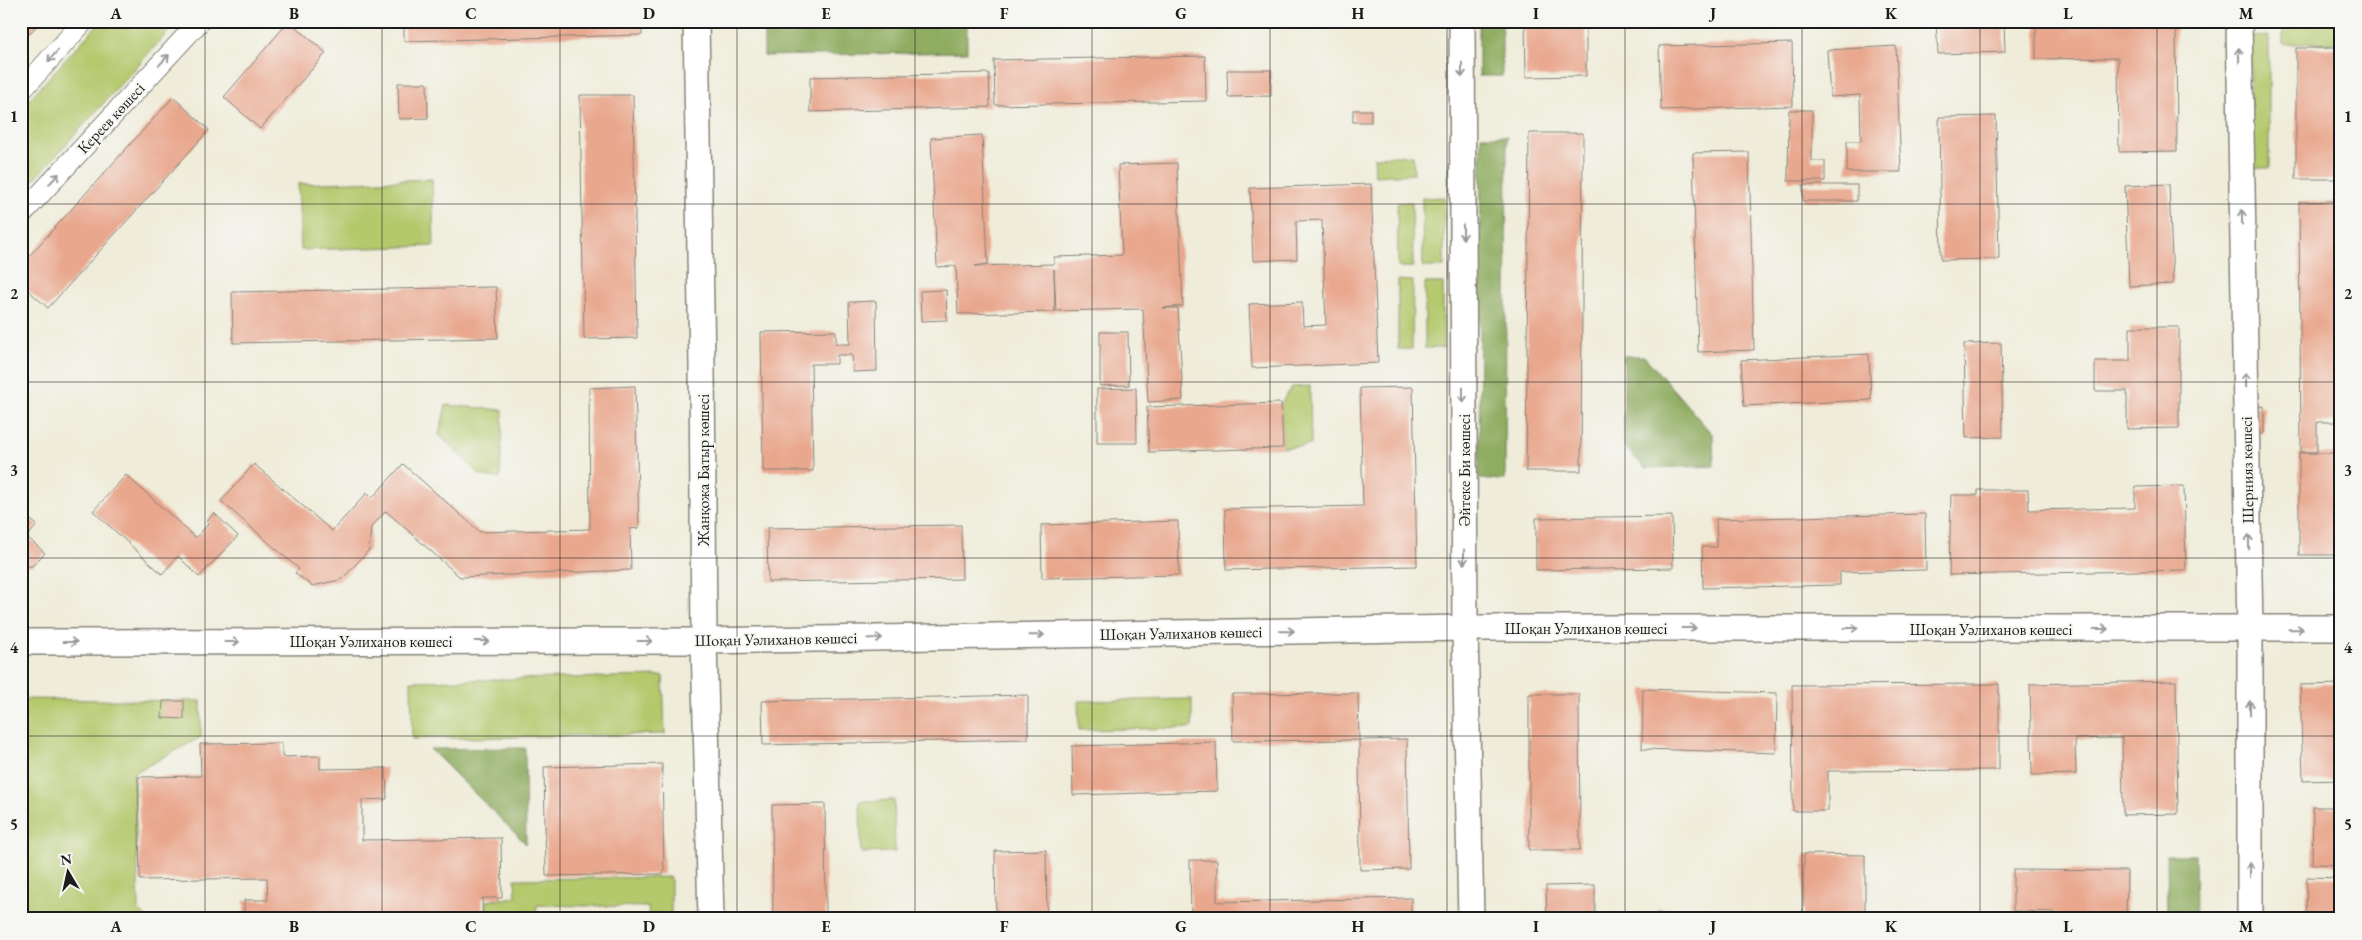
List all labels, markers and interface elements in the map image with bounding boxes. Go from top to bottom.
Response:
text: A [109,3,122,24]
text: B [289,3,299,24]
text: C [465,3,477,24]
text: D [643,3,655,24]
text: E [821,3,831,24]
text: F [1000,3,1009,24]
text: G [1175,3,1187,24]
text: H [1352,3,1365,24]
text: I [1533,3,1539,24]
text: J [1708,3,1716,24]
text: K [1885,3,1898,24]
text: L [2063,3,2073,24]
text: M [2239,3,2254,24]
one-way arrow [2234,47,2244,63]
one-way arrow [47,49,59,62]
one-way arrow [158,53,170,66]
one-way arrow [1457,62,1467,78]
street label: Кереев көшесі [73,78,149,158]
text: 1 [10,106,18,127]
text: 1 [2344,106,2352,127]
one-way arrow [48,173,60,186]
one-way arrow [2238,209,2247,225]
one-way arrow [1458,224,1468,240]
text: 2 [10,283,19,304]
text: 2 [2344,283,2353,304]
one-way arrow [2241,372,2250,388]
one-way arrow [1458,386,1468,403]
street label: Жанқожа Батыр көшесі [693,394,714,547]
street label: Әйтеке Би көшесі [1454,414,1475,526]
street label: Шернияз көшесі [2236,416,2258,524]
text: 3 [10,460,18,481]
text: 3 [2344,460,2352,481]
one-way arrow [2244,534,2253,550]
one-way arrow [1459,549,1469,565]
street label: Шоқан Уәлиханов көшесі [1505,618,1667,639]
street label: Шоқан Уәлиханов көшесі [1910,619,2072,640]
street label: Шоқан Уәлиханов көшесі [1099,621,1263,645]
one-way arrow [1680,623,1696,633]
one-way arrow [1842,623,1859,633]
one-way arrow [2092,624,2109,634]
one-way arrow [2287,624,2303,634]
one-way arrow [1279,626,1295,636]
street label: Шоқан Уәлиханов көшесі [694,627,858,651]
one-way arrow [1029,630,1045,640]
street label: Шоқан Уәлиханов көшесі [290,631,452,652]
one-way arrow [866,633,883,643]
one-way arrow [474,636,490,646]
one-way arrow [636,636,653,646]
text: 4 [10,637,19,658]
one-way arrow [62,637,78,647]
one-way arrow [224,637,240,647]
text: 4 [2344,637,2353,658]
one-way arrow [2245,700,2255,716]
text: 5 [10,814,18,835]
text: 5 [2344,814,2352,835]
north arrow [42,848,92,898]
text: N [59,849,74,869]
one-way arrow [2245,862,2255,878]
text: A [109,916,122,937]
text: B [289,916,299,937]
text: C [465,916,477,937]
text: D [643,916,655,937]
text: E [821,916,831,937]
text: F [1000,916,1009,937]
text: G [1175,916,1187,937]
text: H [1352,916,1365,937]
text: I [1533,916,1539,937]
text: J [1708,916,1716,937]
text: K [1885,916,1898,937]
text: L [2063,916,2073,937]
text: M [2239,916,2254,937]

